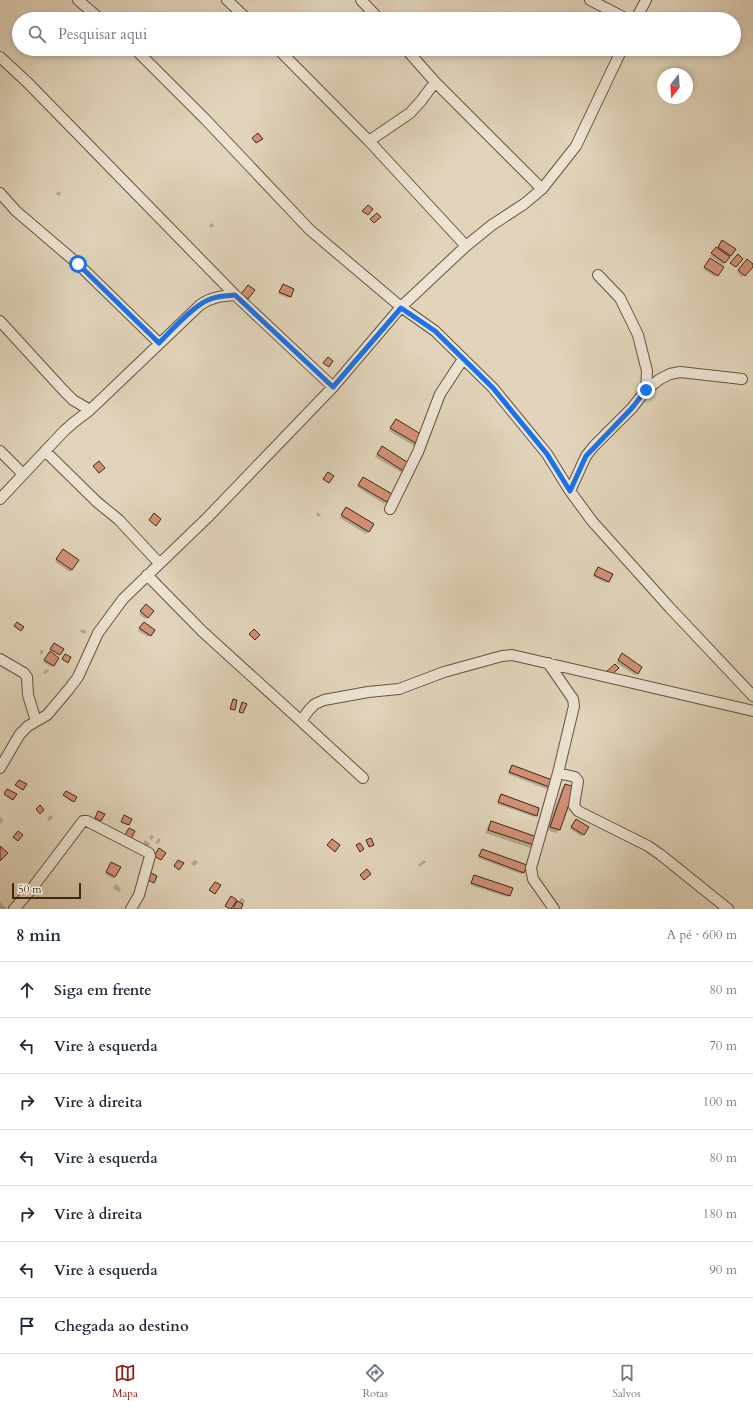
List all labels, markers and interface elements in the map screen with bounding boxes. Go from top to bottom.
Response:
search box [12,12,741,56]
icon: search [26,23,48,45]
text: Pesquisar aqui [58,24,147,44]
north arrow [657,68,693,104]
route start [69,255,87,273]
route end [637,381,655,399]
scale bar [12,881,81,900]
text: 50 m [18,882,42,897]
text: 8 min [16,924,61,947]
text: A pé · 600 m [667,926,737,944]
icon: ahead [16,979,38,1001]
text: Siga em frente [54,980,152,1000]
text: 80 m [709,981,737,999]
icon: left [16,1035,38,1057]
text: Vire à esquerda [54,1036,158,1056]
text: 70 m [709,1037,737,1055]
icon: right [16,1091,38,1113]
text: Vire à direita [54,1092,142,1112]
text: 100 m [703,1093,737,1111]
icon: left [16,1147,38,1169]
text: Vire à esquerda [54,1148,158,1168]
text: 80 m [709,1149,737,1167]
icon: right [16,1203,38,1225]
text: Vire à direita [54,1204,142,1224]
text: 180 m [703,1205,737,1223]
icon: left [16,1259,38,1281]
text: Vire à esquerda [54,1260,158,1280]
text: 90 m [709,1261,737,1279]
icon: arrive [16,1315,38,1337]
text: Chegada ao destino [54,1316,189,1336]
tab: Mapa [112,1362,138,1401]
tab: Rotas [362,1362,388,1401]
tab: Salvos [612,1362,641,1401]

